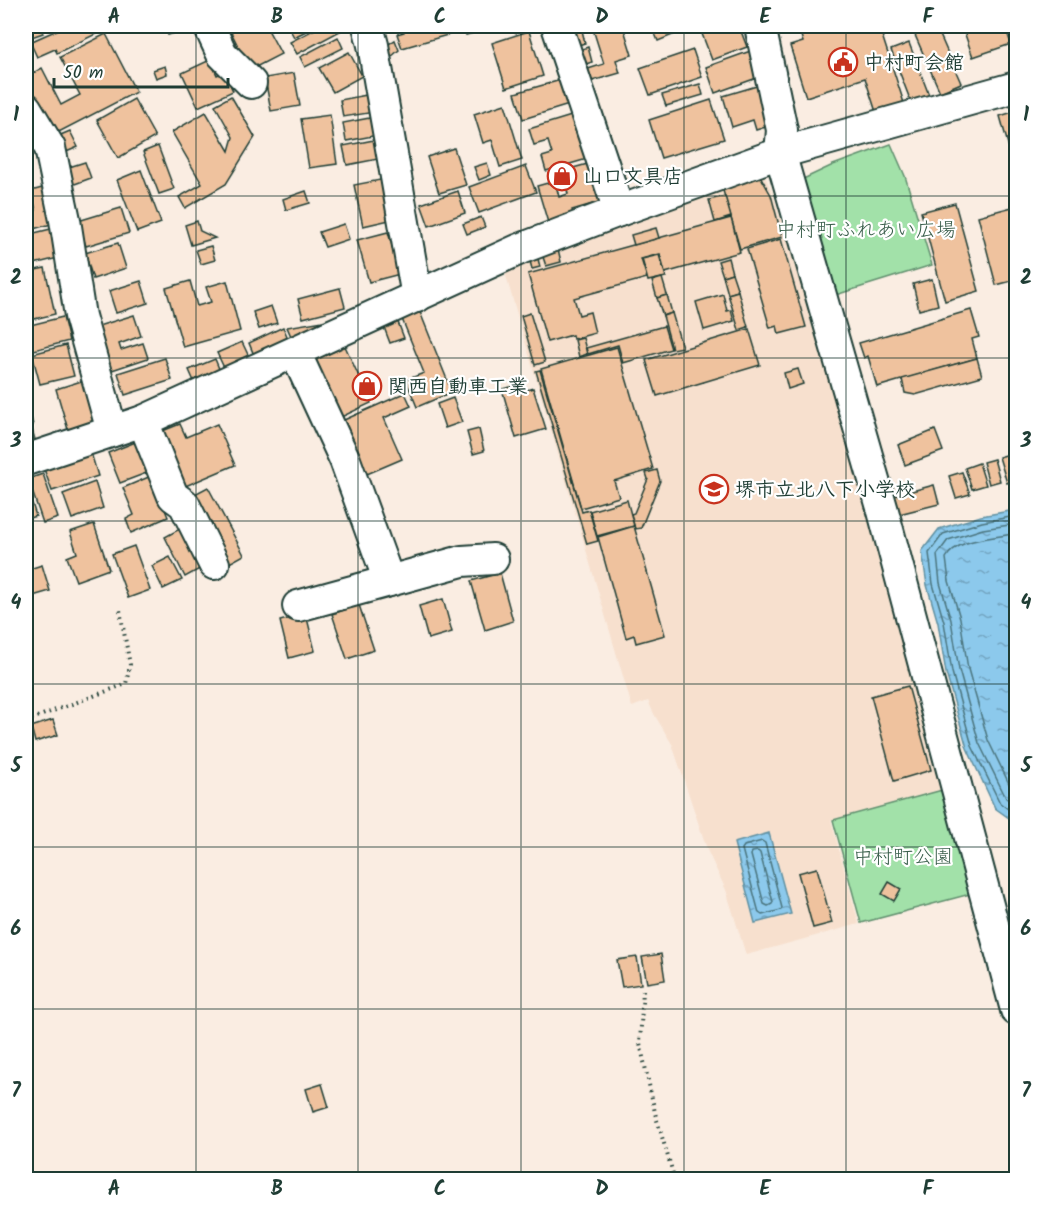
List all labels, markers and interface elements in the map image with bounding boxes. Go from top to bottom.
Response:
text: A [108,2,120,34]
text: B [271,2,283,34]
text: C [434,2,446,34]
text: D [595,2,609,34]
text: E [759,2,771,34]
text: F [923,2,935,34]
public building icon: 中村町会館 [827,46,859,78]
place label: 中村町会館 [864,48,964,80]
scale bar [54,51,228,89]
text: 50 m [63,59,103,88]
text: 1 [13,100,19,132]
text: 1 [1023,100,1029,132]
shop icon: 山口文具店 [546,160,578,192]
place label: 山口文具店 [583,162,683,194]
park label: 中村町ふれあい広場 [776,215,956,247]
text: 2 [10,263,22,295]
text: 2 [1020,263,1032,295]
shop icon: 関西自動車工業 [351,370,383,402]
place label: 関西自動車工業 [388,372,528,404]
text: 3 [10,426,22,458]
text: 3 [1020,426,1032,458]
school or university icon: 堺市立北八下小学校 [698,473,730,505]
place label: 堺市立北八下小学校 [735,475,915,507]
text: 4 [11,588,22,620]
text: 4 [1021,588,1032,620]
text: 5 [10,751,23,783]
text: 5 [1020,751,1033,783]
park label: 中村町公園 [853,842,953,874]
text: 6 [11,914,22,946]
text: 6 [1021,914,1032,946]
text: 7 [11,1076,21,1108]
text: 7 [1021,1076,1031,1108]
text: A [108,1174,120,1205]
text: B [271,1174,283,1205]
text: C [434,1174,446,1205]
text: D [595,1174,609,1205]
text: E [759,1174,771,1205]
text: F [923,1174,935,1205]

